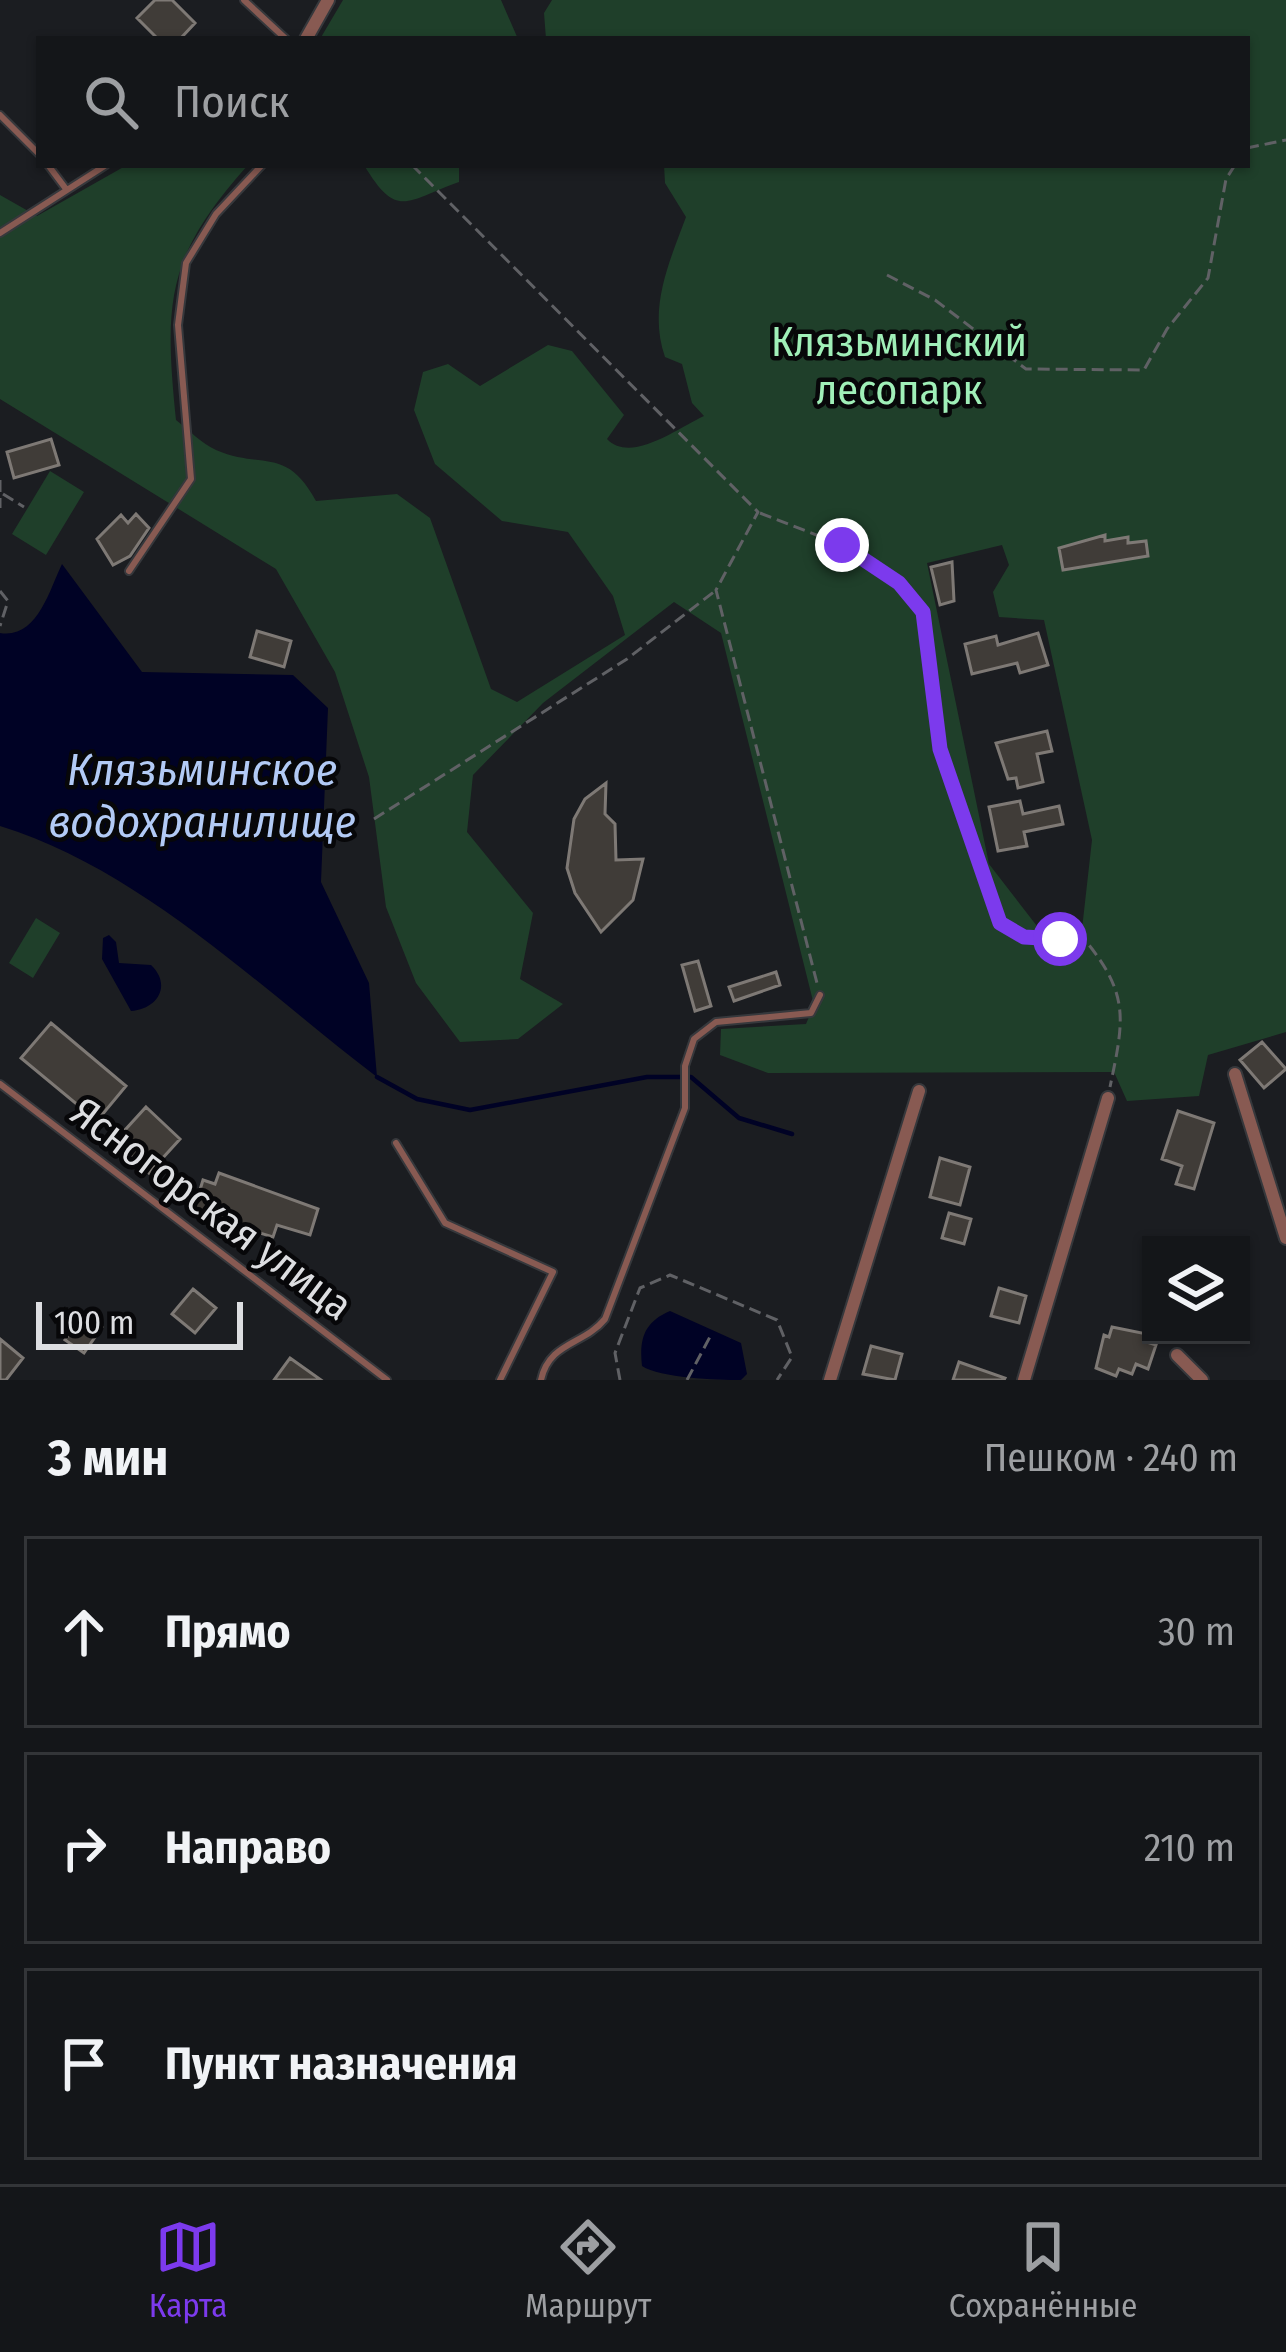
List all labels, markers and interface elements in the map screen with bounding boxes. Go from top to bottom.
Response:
search box [36,36,1250,168]
icon: search [78,69,144,135]
text: Поиск [174,75,289,129]
park label: Клязьминский лесопарк [771,317,1027,415]
route end [815,518,869,572]
water label: Клязьминское водохранилище [48,743,356,849]
route start [1033,912,1087,966]
street label: Ясногорская улица [61,1087,362,1331]
map controls [1142,1236,1250,1344]
button: layers [1142,1236,1250,1344]
scale bar [36,1296,243,1349]
text: 100 m [54,1303,134,1343]
text: 3 мин [48,1427,168,1489]
text: Пешком · 240 m [984,1435,1238,1481]
icon: ahead [51,1599,117,1665]
text: Прямо [165,1605,290,1659]
text: 30 m [1158,1609,1235,1655]
icon: right [51,1815,117,1881]
text: Направо [165,1821,331,1875]
text: 210 m [1144,1825,1235,1871]
icon: arrive [51,2031,117,2097]
text: Пункт назначения [165,2037,518,2091]
tab: Карта [149,2214,228,2326]
tab: Маршрут [525,2214,651,2326]
tab: Сохранённые [949,2214,1137,2326]

